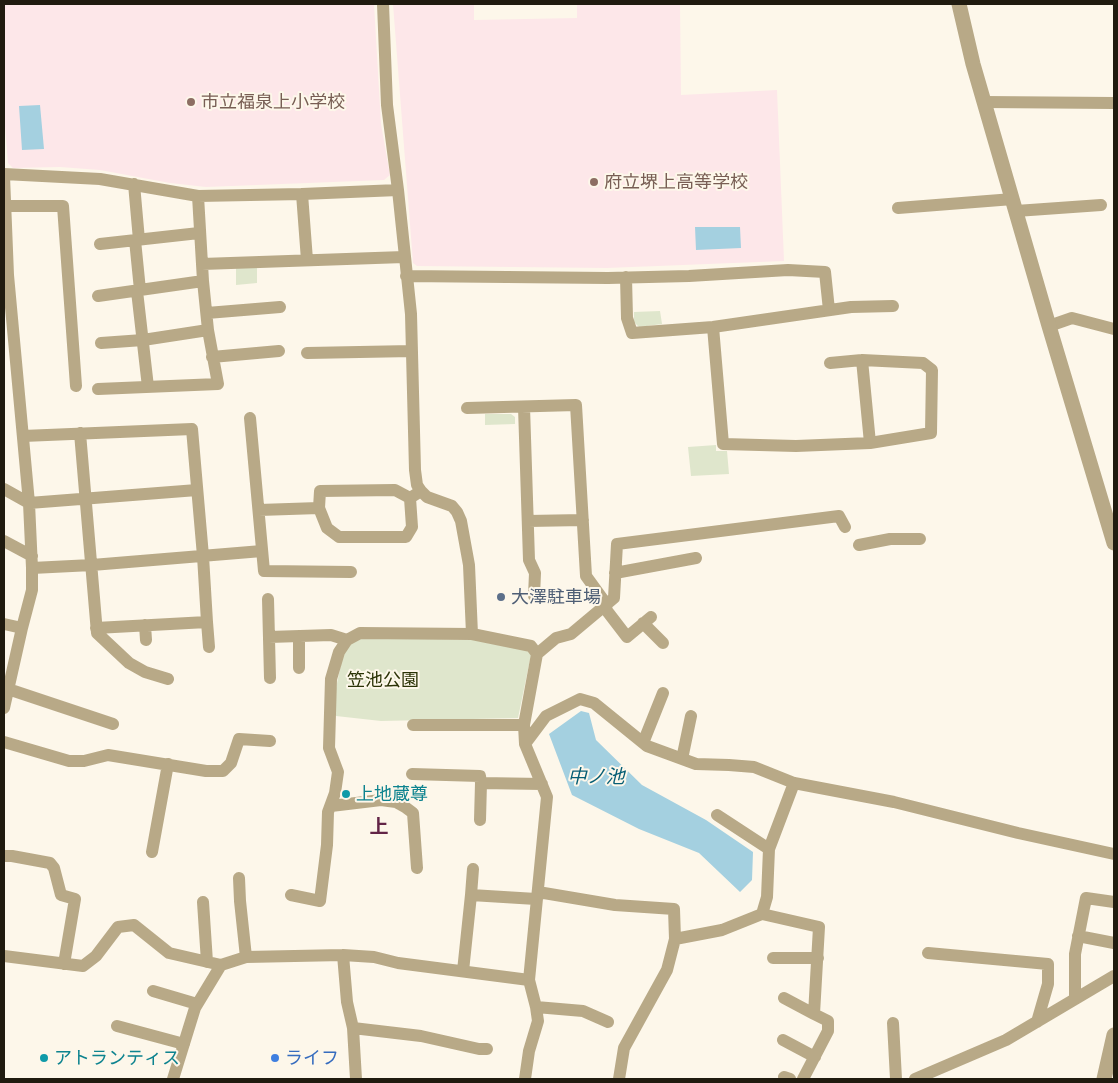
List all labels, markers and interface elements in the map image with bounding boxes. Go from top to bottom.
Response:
place label: 市立福泉上小学校 [201,91,345,113]
marker: 市立福泉上小学校 [185,96,197,108]
place label: 府立堺上高等学校 [604,171,748,193]
marker: 府立堺上高等学校 [588,176,600,188]
place label: 大澤駐車場 [511,586,601,608]
marker: 大澤駐車場 [495,591,507,603]
park label: 笠池公園 [347,669,419,691]
water label: 中ノ池 [568,766,624,788]
place label: 上地蔵尊 [356,783,428,805]
marker: 上地蔵尊 [340,788,352,800]
district label: 上 [370,816,388,838]
place label: アトランティス [54,1047,180,1069]
place label: ライフ [285,1047,339,1069]
marker: アトランティス [38,1052,50,1064]
marker: ライフ [269,1052,281,1064]

